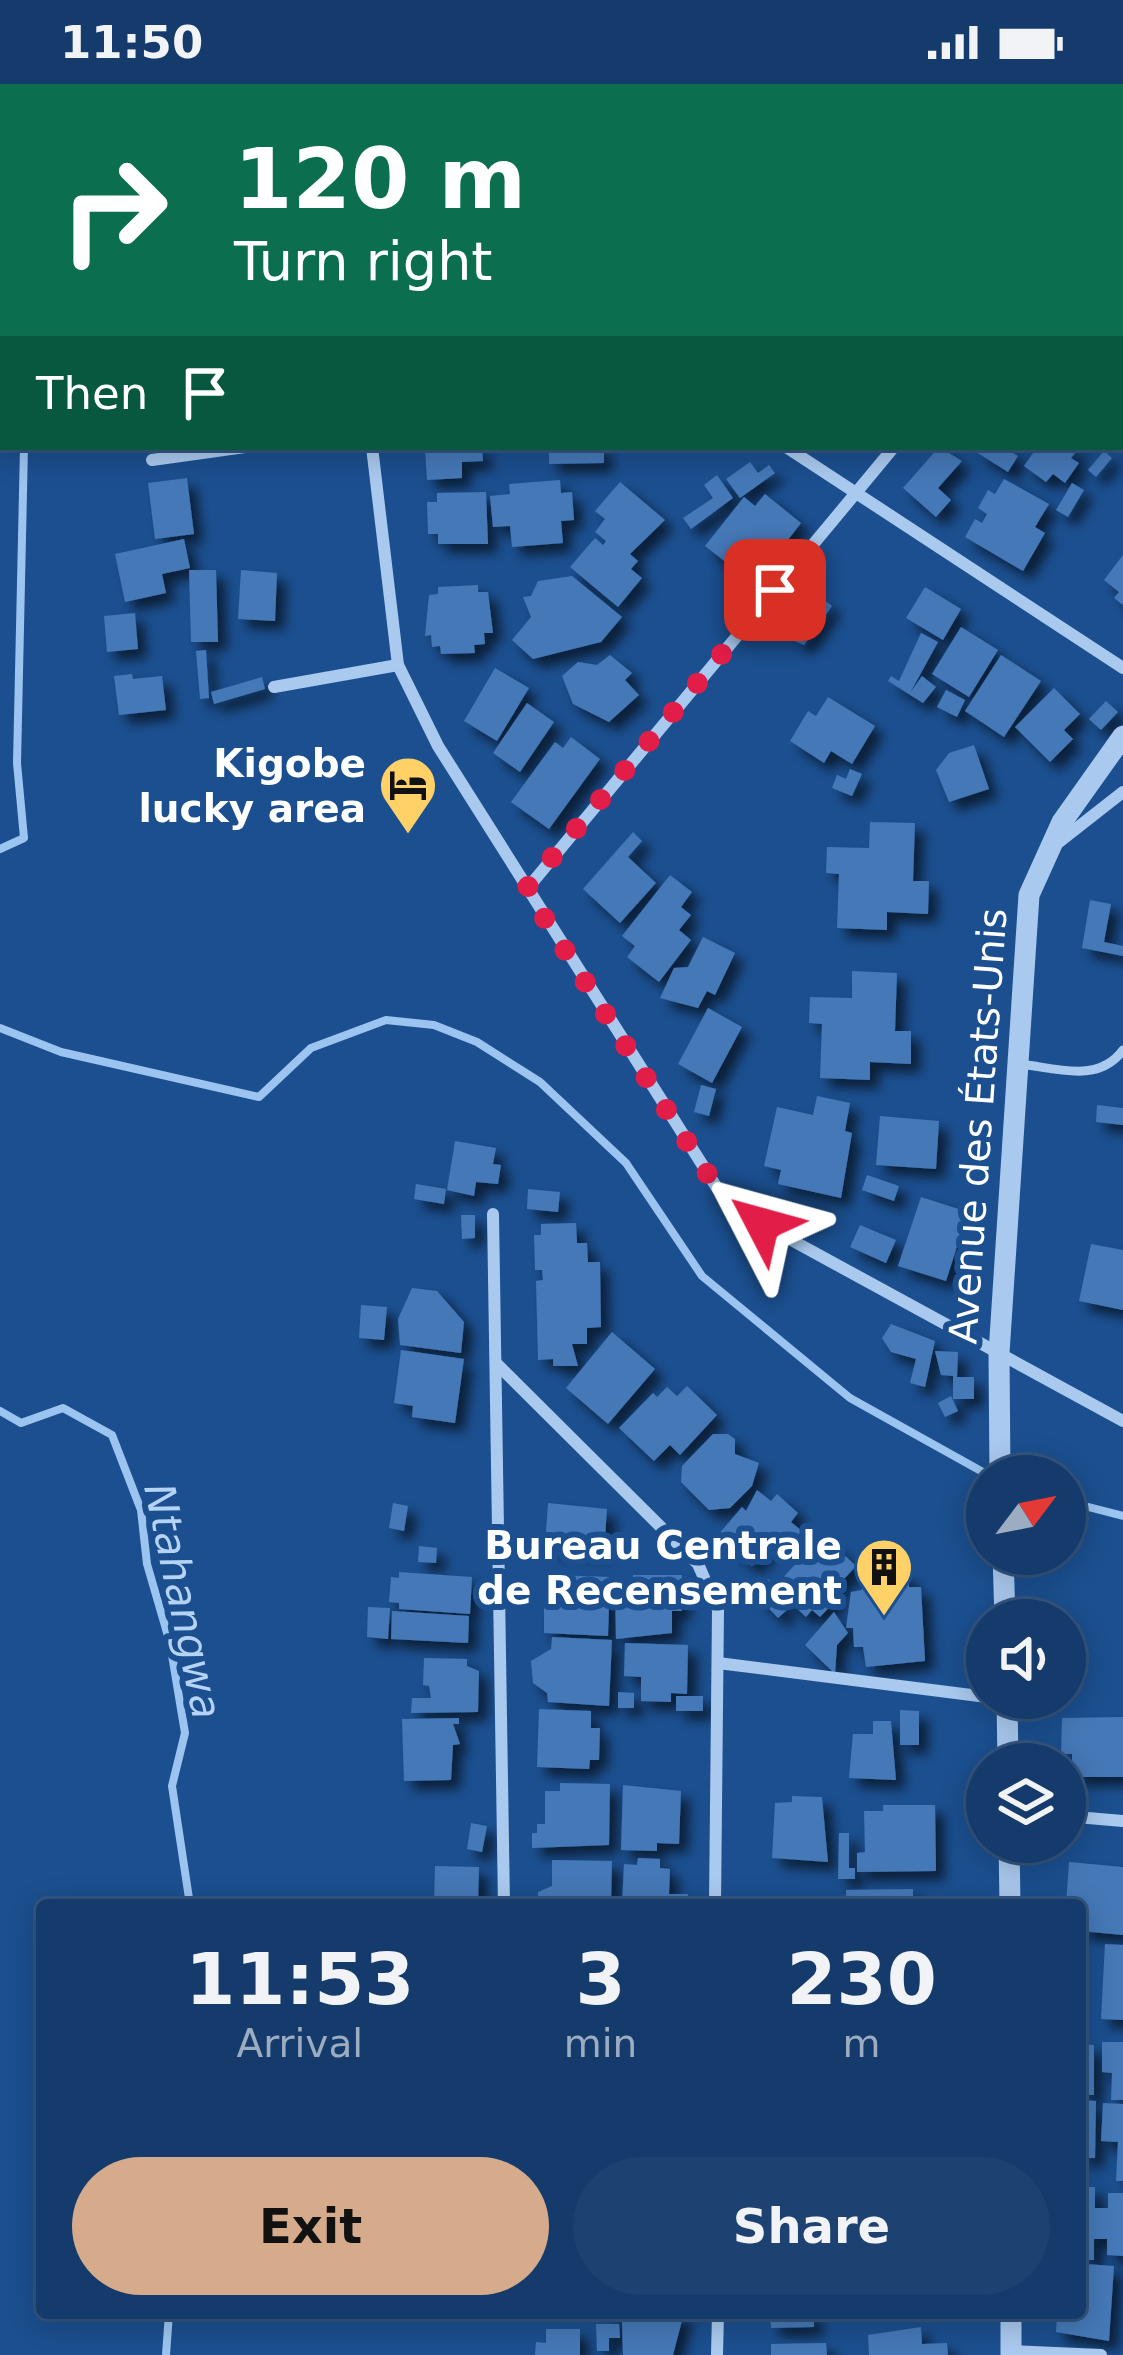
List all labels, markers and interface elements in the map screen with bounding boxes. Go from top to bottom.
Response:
text: 11:50 [60,16,203,69]
text: 120 m [234,130,526,228]
icon: right [36,132,192,288]
text: Turn right [234,230,493,293]
icon: arrive [172,360,238,426]
text: Then [36,367,148,420]
pin [724,539,826,641]
icon: arrive [742,557,808,623]
place label: Kigobe lucky area [138,741,366,831]
hotel icon: Kigobe lucky area [377,754,439,836]
street label: Avenue des États-Unis [939,907,1016,1345]
position arrow [699,1161,825,1287]
north arrow [966,1455,1086,1575]
map controls [966,1455,1086,1863]
water label: Ntahangwa [134,1479,232,1723]
place label: Bureau Centrale de Recensement [477,1523,842,1613]
building icon: Bureau Centrale de Recensement [853,1536,915,1618]
button: sound [966,1599,1086,1719]
button: layers [966,1743,1086,1863]
text: 11:53 [185,1937,414,2021]
text: 3 [575,1937,625,2021]
text: 230 [786,1937,937,2021]
text: Arrival [236,2021,363,2066]
text: min [564,2021,637,2066]
text: m [843,2021,881,2066]
button: Exit [72,2157,549,2295]
button: Share [573,2157,1050,2295]

